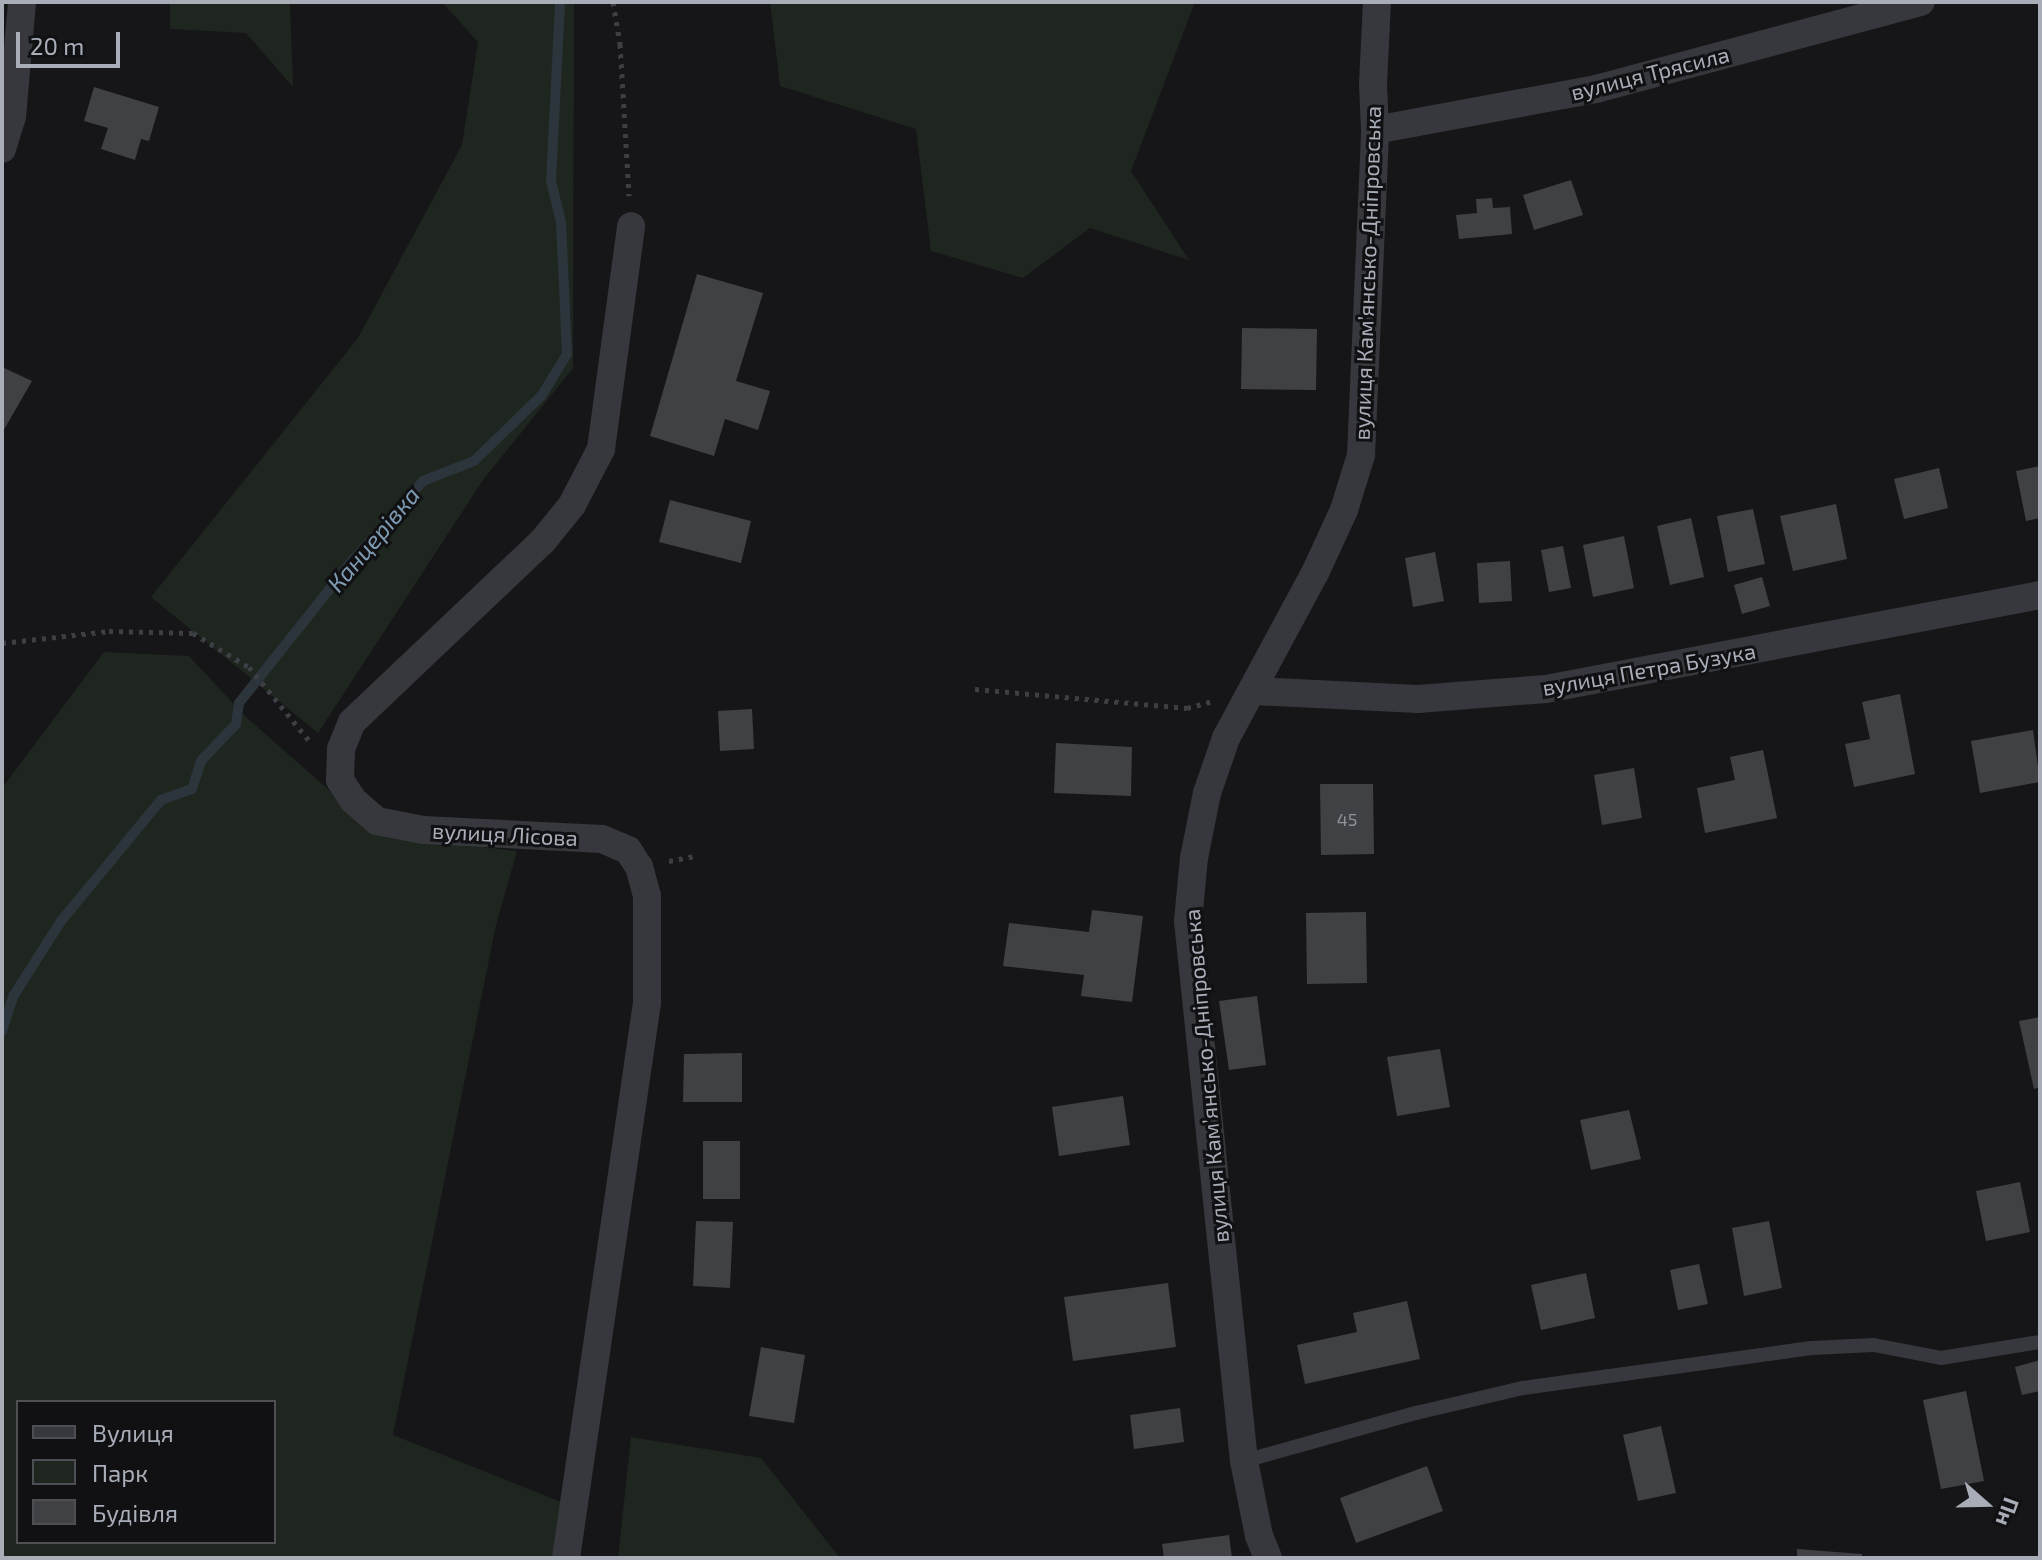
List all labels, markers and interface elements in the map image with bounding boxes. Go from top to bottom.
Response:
scale bar [20,16,124,66]
text: 20 m [30,31,84,60]
street label: вулиця Трясила [1568,41,1732,105]
street label: вулиця Кам’янсько-Дніпровська [1348,105,1386,441]
water label: Канцерівка [321,481,425,597]
street label: вулиця Петра Бузука [1540,637,1758,701]
house number: 45 [1337,808,1357,830]
street label: вулиця Лісова [432,817,578,851]
street label: вулиця Кам’янсько-Дніпровська [1178,908,1234,1244]
legend [16,1400,276,1544]
text: Вулиця [92,1418,174,1447]
text: Парк [92,1458,148,1487]
north arrow [1946,1464,2026,1544]
text: Пн [1991,1494,2026,1530]
text: Будівля [92,1498,178,1527]

